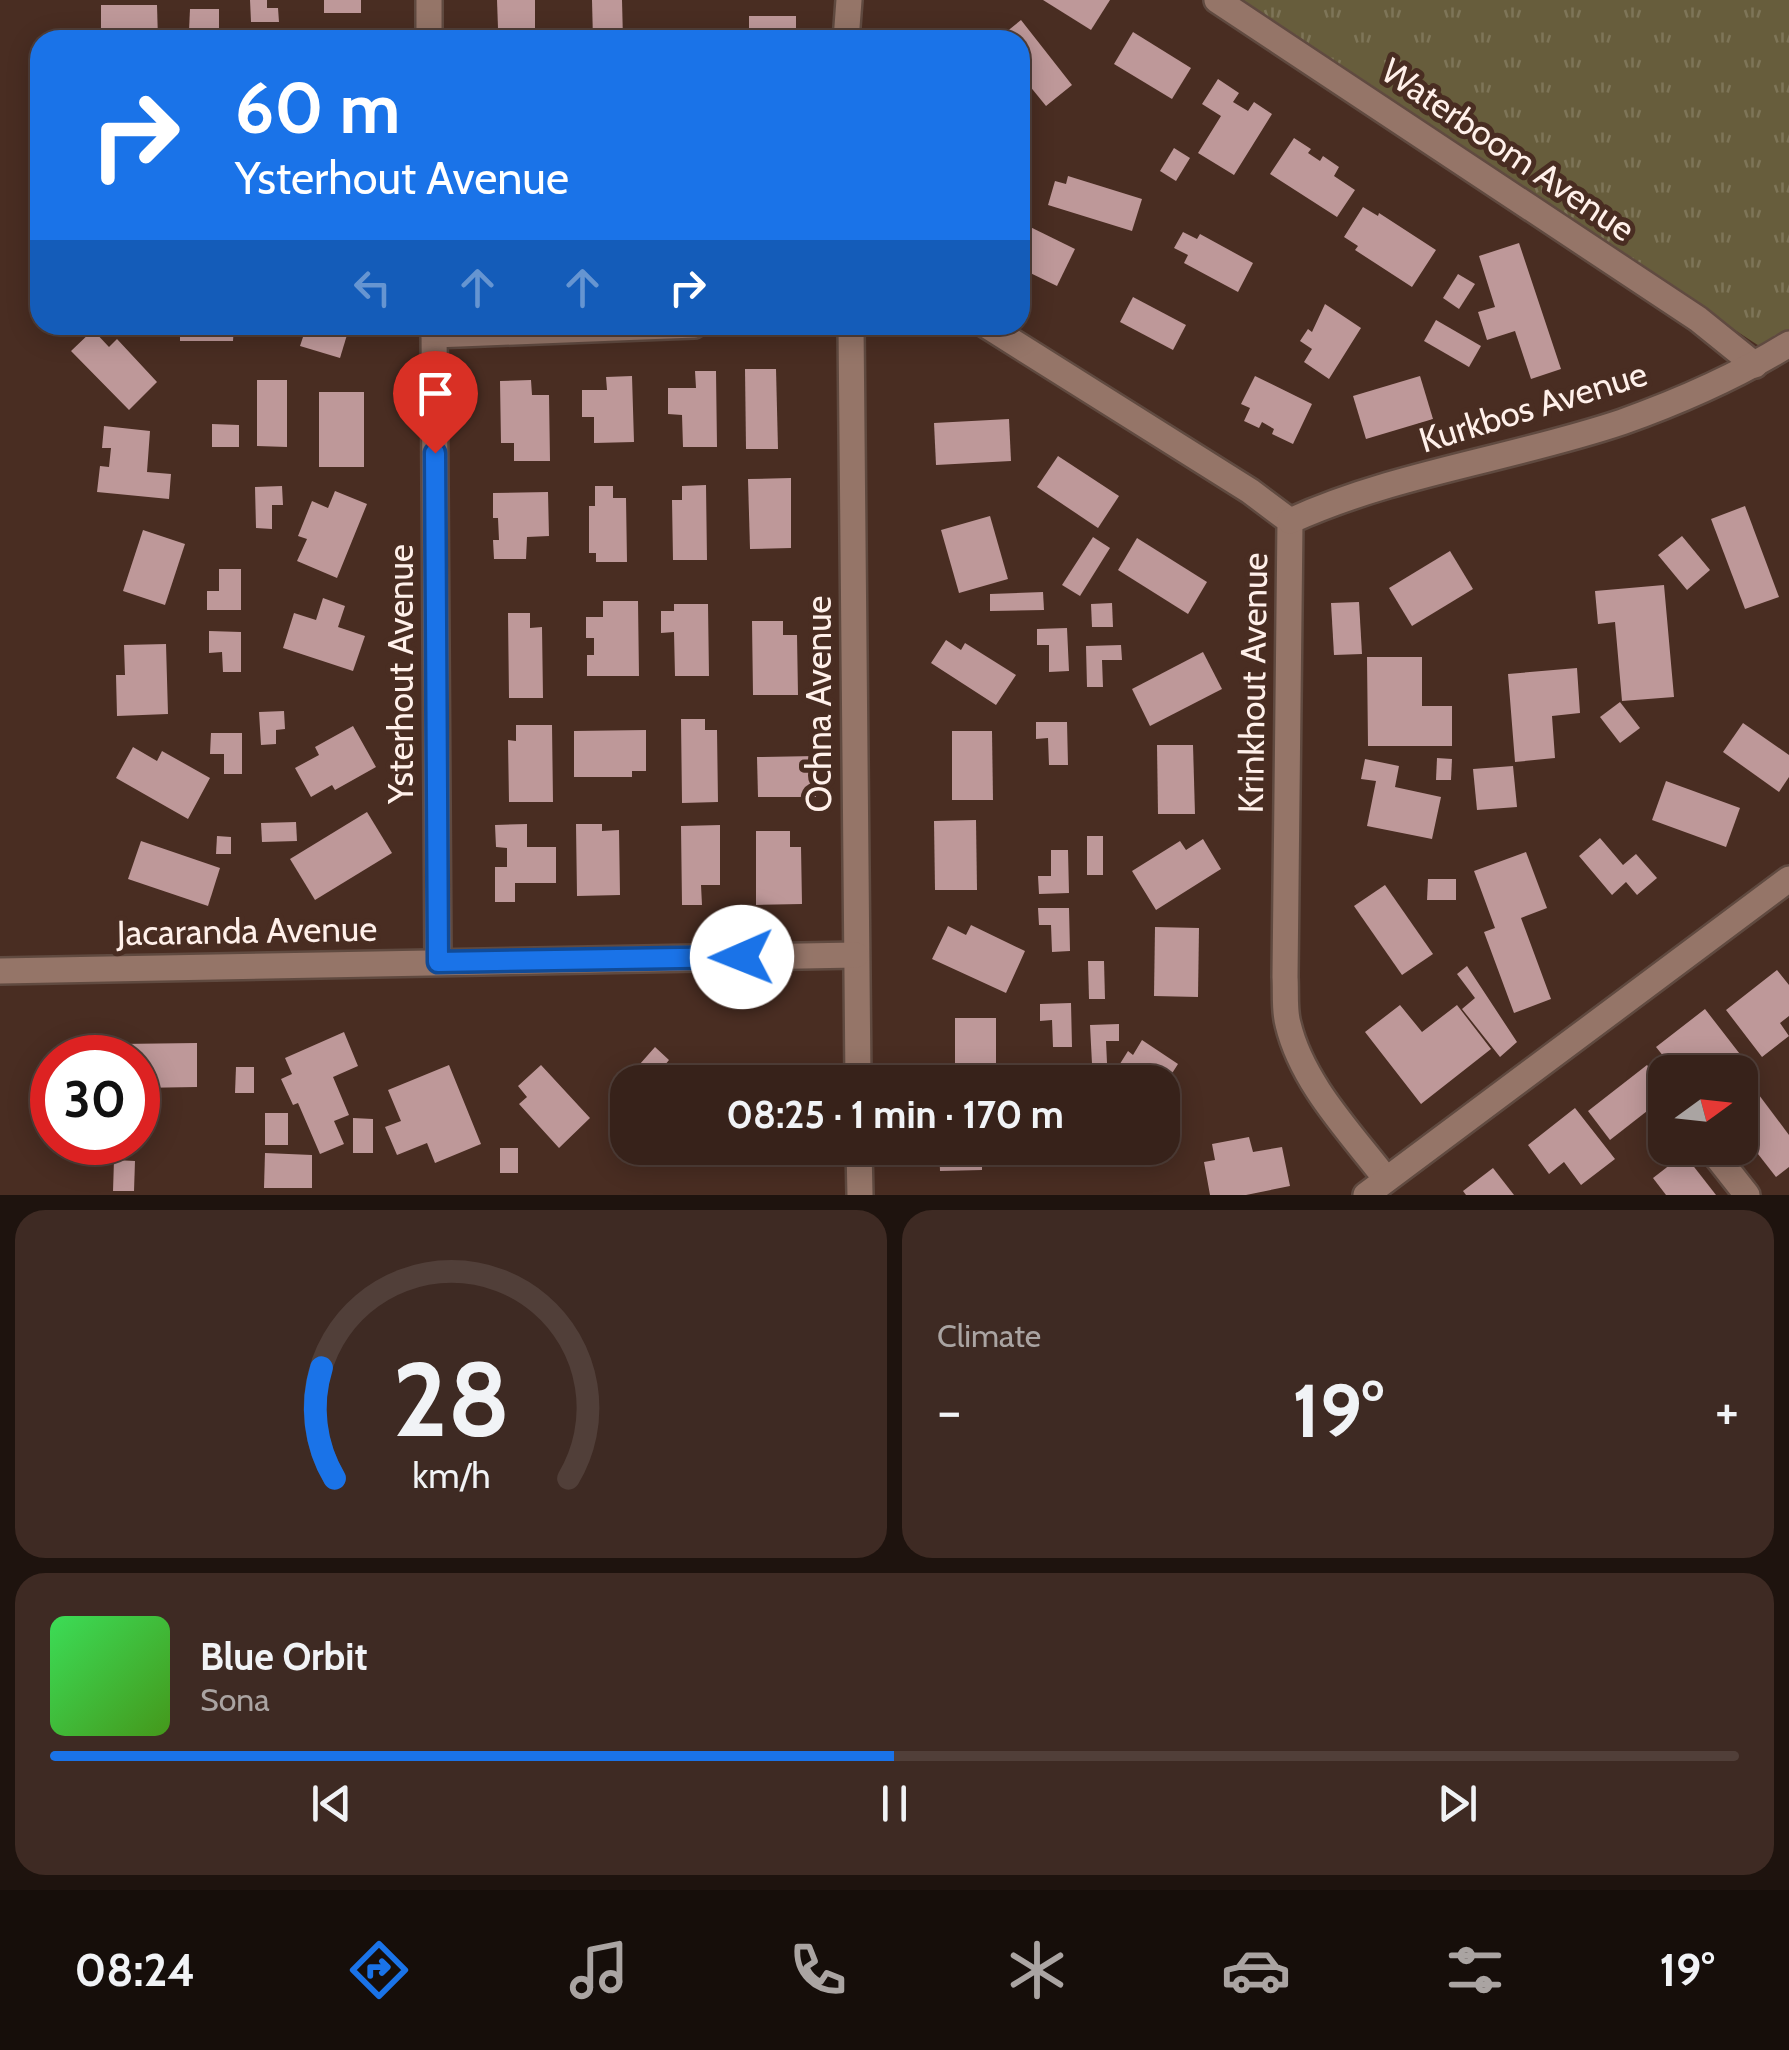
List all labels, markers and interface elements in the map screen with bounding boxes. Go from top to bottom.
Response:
street label: Waterboom Avenue [1373,49,1643,250]
text: 60 m [235,65,400,151]
icon: right [70,70,200,200]
text: Ysterhout Avenue [235,151,569,205]
icon: left [345,260,400,315]
icon: ahead [450,260,505,315]
icon: ahead [555,260,610,315]
icon: right [660,260,715,315]
pin [393,351,478,454]
street label: Kurkbos Avenue [1414,351,1652,462]
icon: arrive [408,366,463,421]
street label: Ysterhout Avenue [379,544,422,805]
street label: Krinkhout Avenue [1229,552,1276,814]
street label: Ochna Avenue [797,596,840,812]
position arrow [690,905,794,1009]
street label: Jacaranda Avenue [115,907,378,954]
speed limit sign: 30 [30,1035,160,1165]
north arrow [1648,1055,1758,1165]
map controls [1648,1055,1758,1165]
text: 08:25 · 1 min · 170 m [726,1091,1064,1138]
text: Climate [937,1316,1041,1355]
text: 28 [392,1336,510,1462]
text: 19° [1292,1365,1384,1456]
text: − [937,1377,961,1444]
text: + [1715,1377,1739,1444]
text: km/h [412,1454,490,1497]
text: Blue Orbit [200,1633,368,1680]
text: Sona [200,1680,270,1719]
icon: previous [304,1776,359,1831]
icon: pause [867,1776,922,1831]
icon: next [1430,1776,1485,1831]
icon: directions [344,1935,414,2005]
icon: music [564,1935,634,2005]
icon: phone [783,1935,853,2005]
icon: climate [1002,1935,1072,2005]
icon: car [1221,1935,1291,2005]
icon: filters [1440,1935,1510,2005]
text: 08:24 [75,1943,195,1997]
text: 19° [1659,1943,1714,1997]

